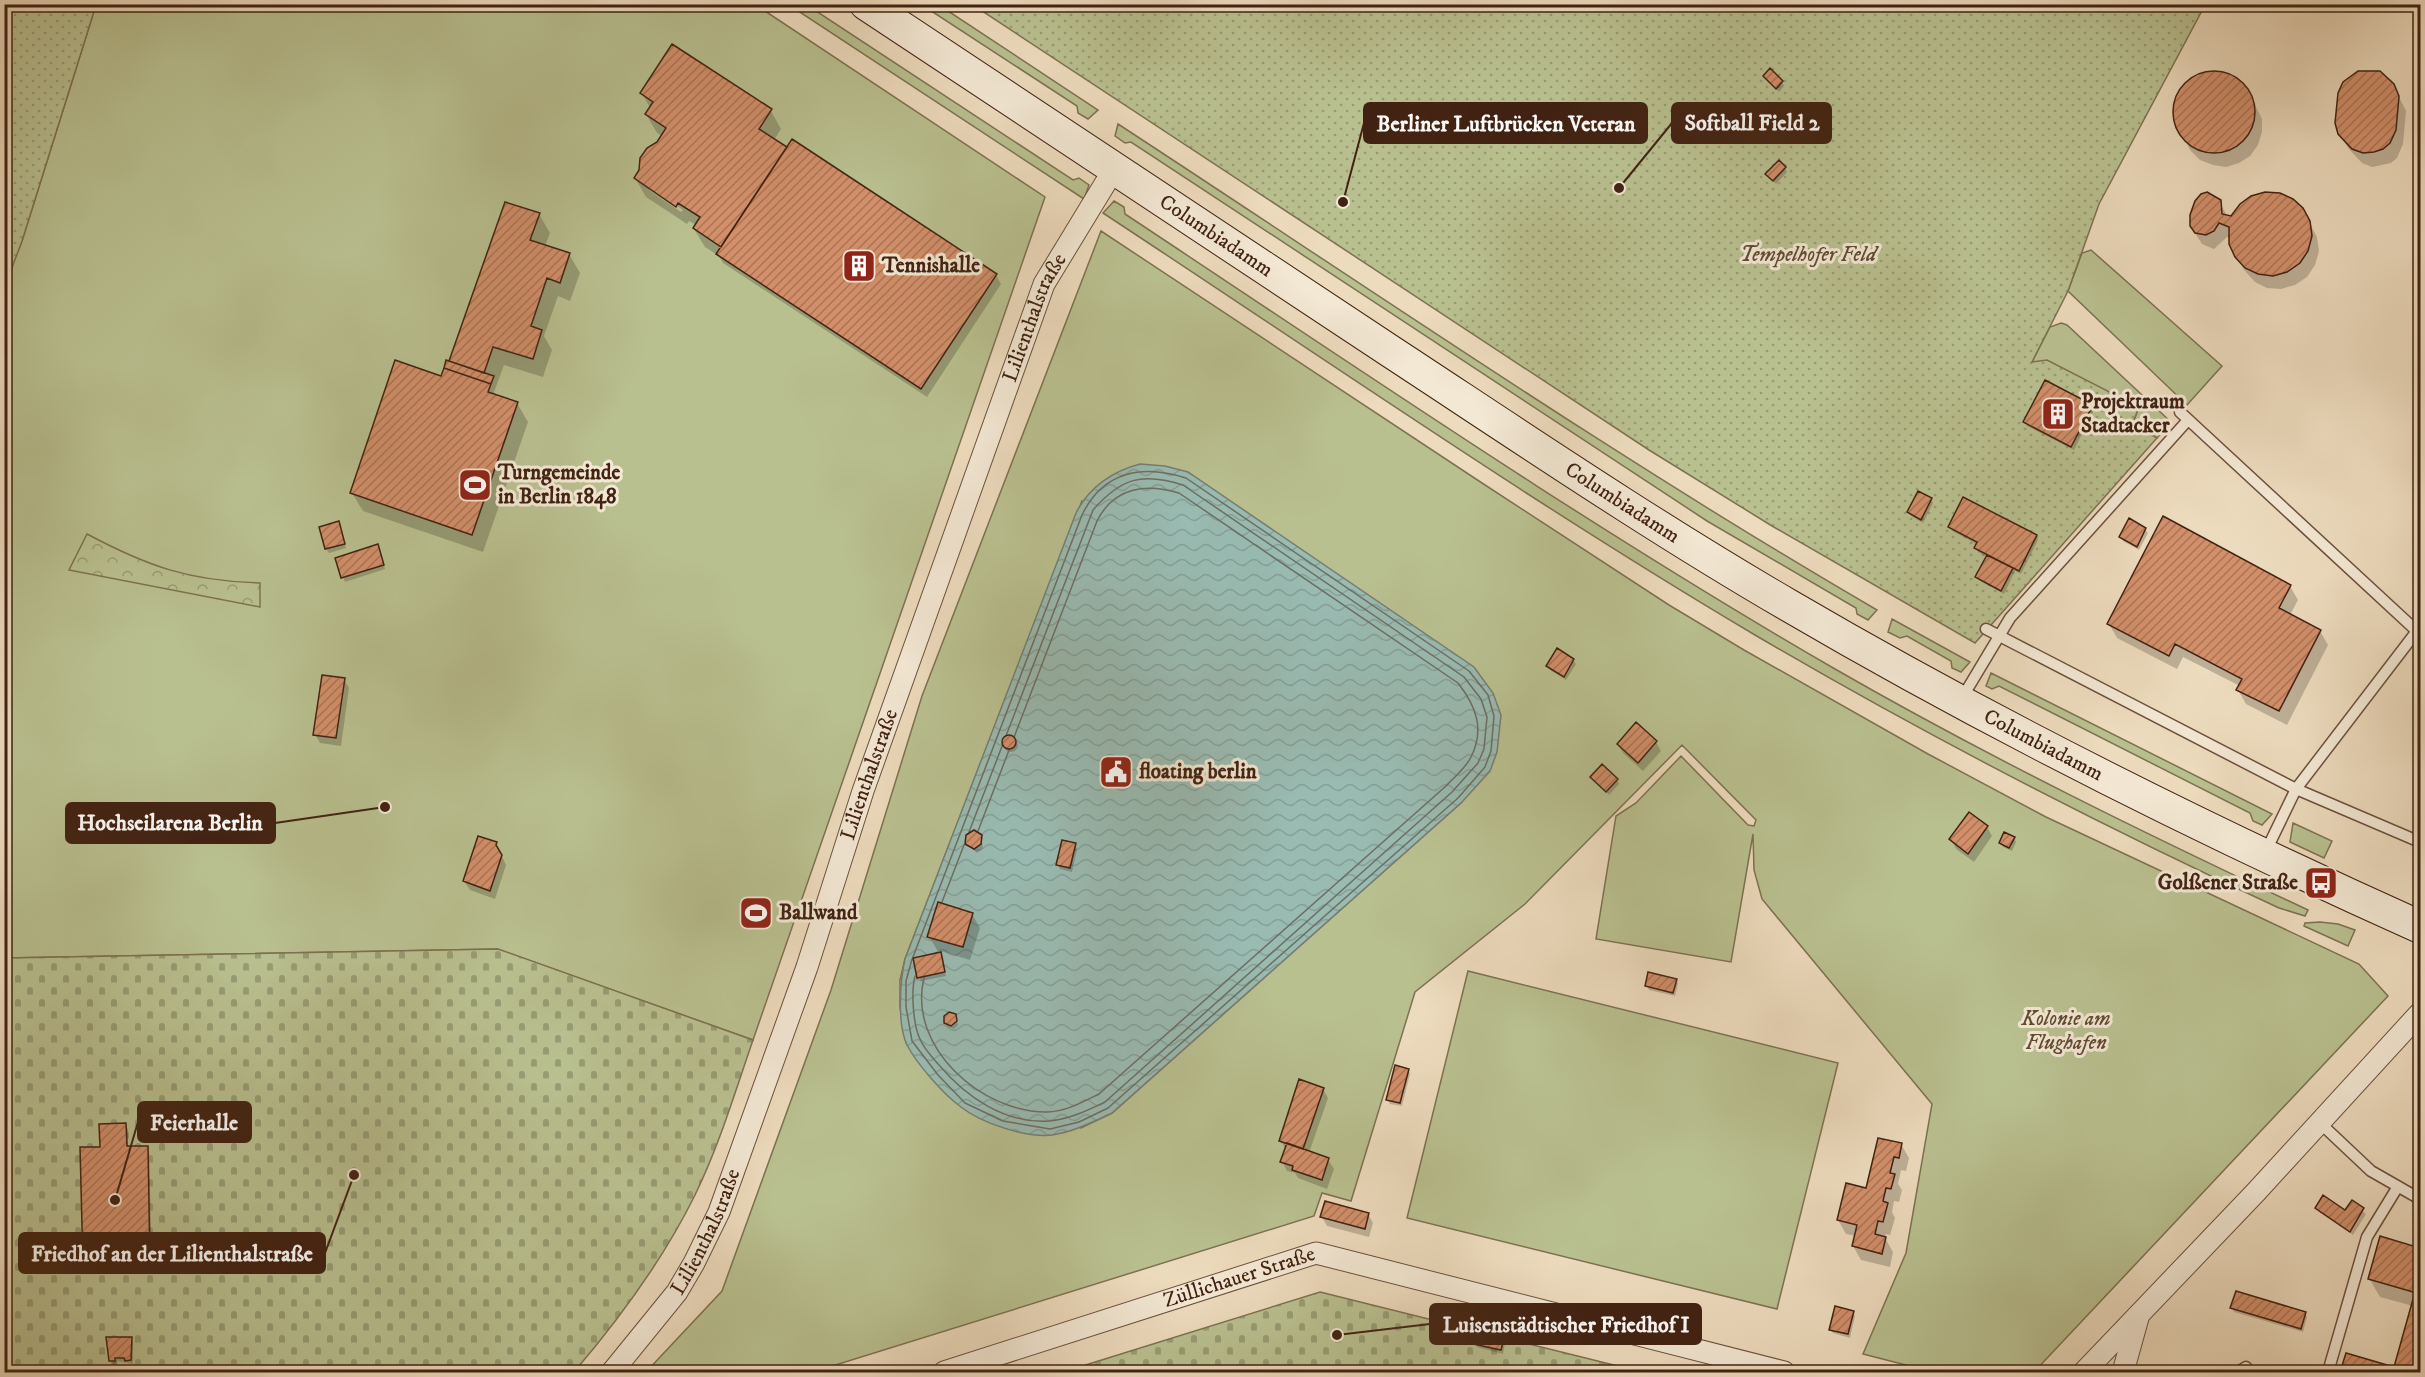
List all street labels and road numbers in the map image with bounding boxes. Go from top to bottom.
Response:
street label: Columbiadamm [1154,189,1278,283]
street label: Lilienthalstraße [997,248,1073,386]
street label: Columbiadamm [1560,457,1685,549]
street label: Columbiadamm [1979,703,2108,787]
street label: Lilienthalstraße [835,705,904,843]
street label: Lilienthalstraße [665,1165,747,1300]
street label: Züllichauer Straße [1160,1241,1319,1314]

